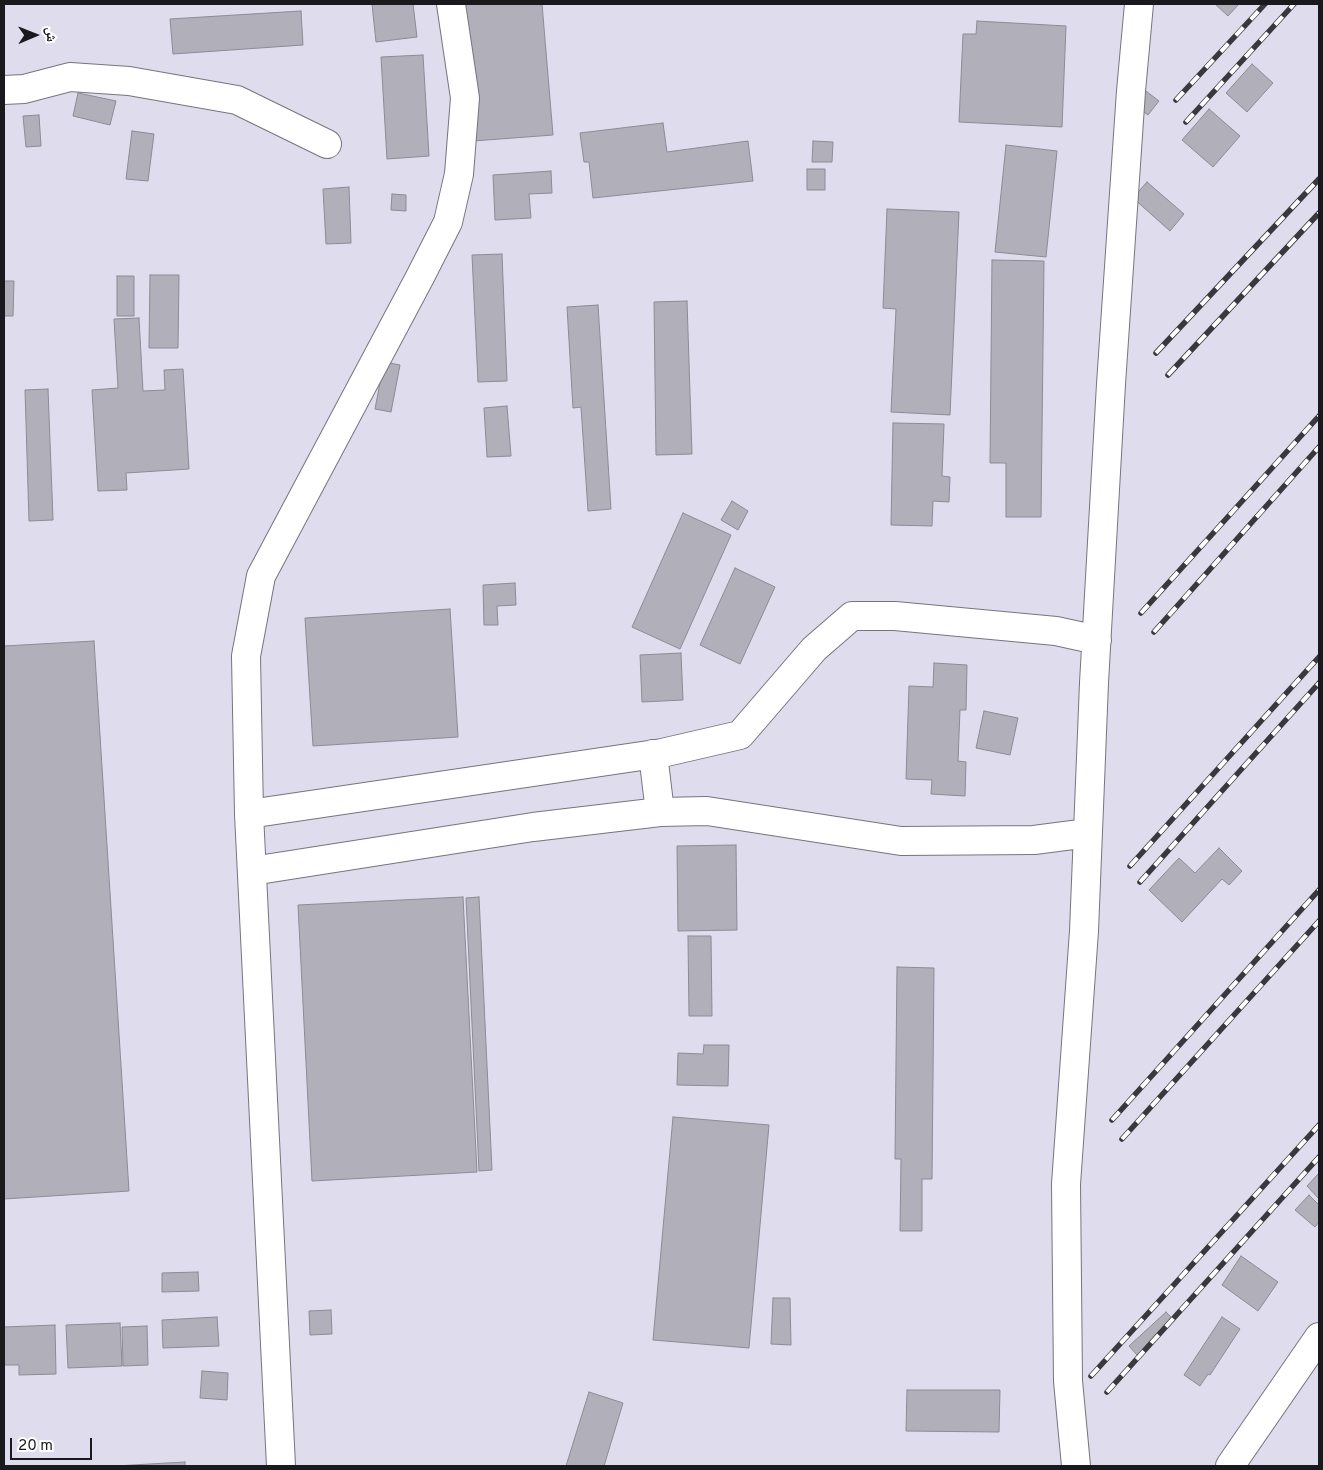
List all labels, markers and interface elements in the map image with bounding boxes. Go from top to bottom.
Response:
north arrow [10,10,60,60]
text: ش [42,27,59,42]
scale bar [12,1428,95,1460]
text: 20 m [18,1437,53,1456]

